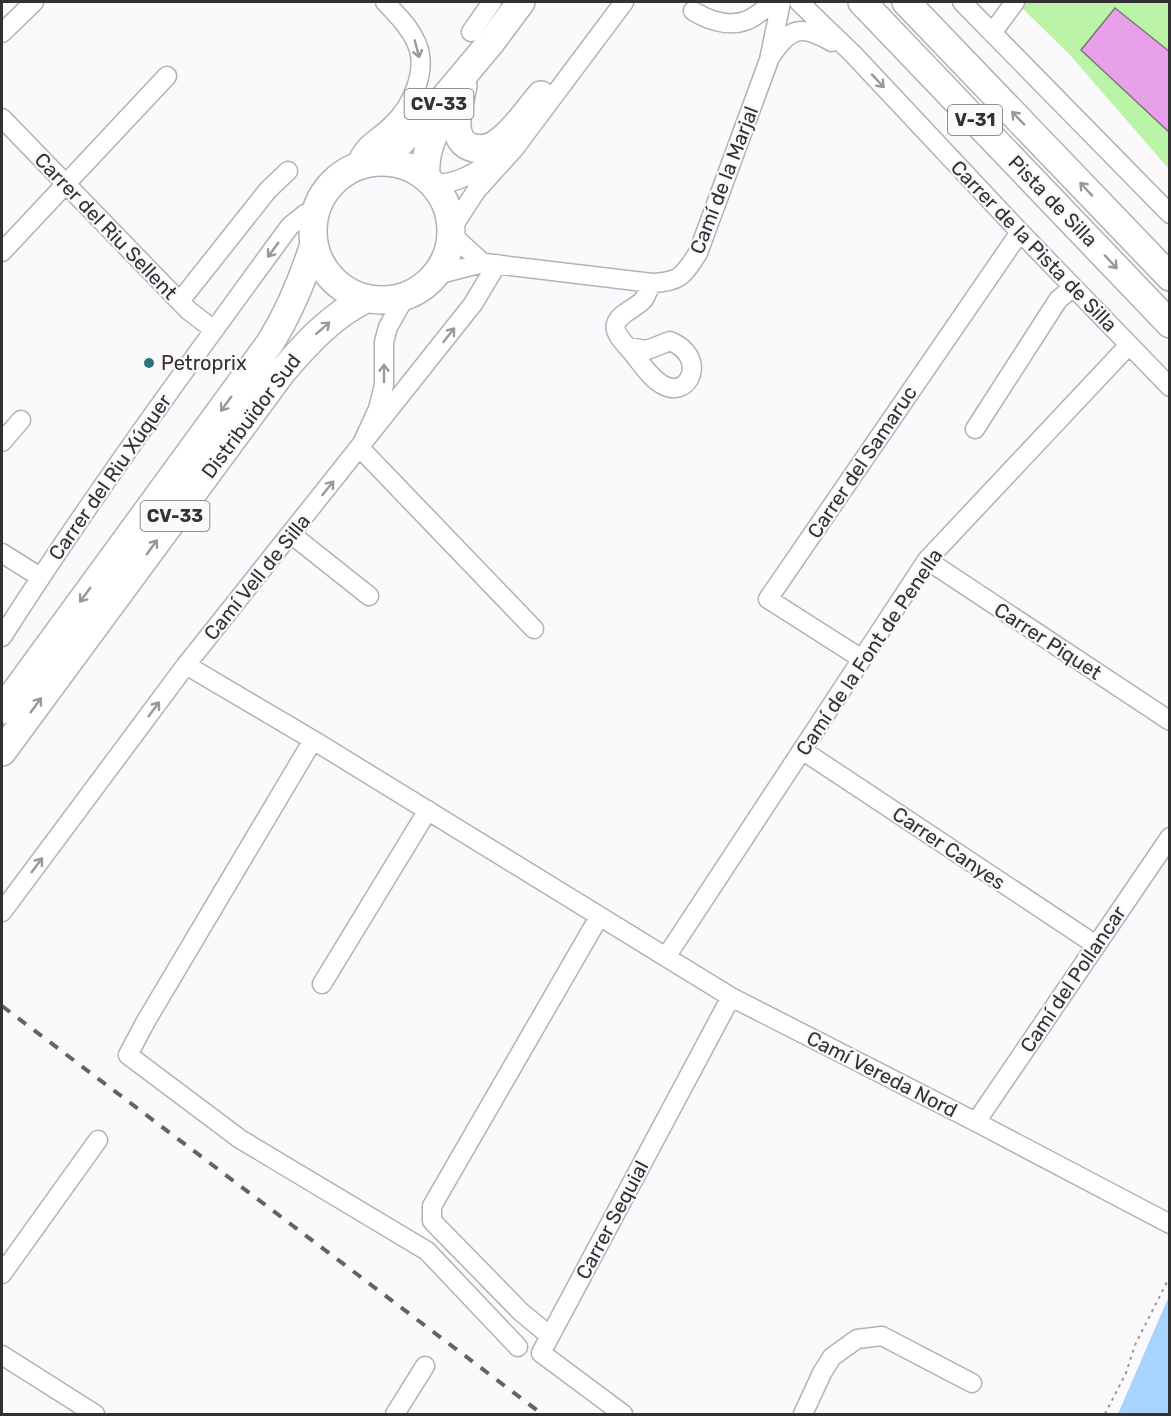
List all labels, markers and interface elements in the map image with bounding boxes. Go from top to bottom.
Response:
one-way arrow [412,39,423,58]
one-way arrow [871,73,885,88]
road number: CV-33 [404,89,474,119]
street label: Camí de la Marjal [685,103,763,257]
road number: V-31 [948,105,1002,135]
one-way arrow [1011,111,1025,126]
street label: Carrer del Riu Sellent [30,148,182,304]
street label: Pista de Silla [1003,150,1103,252]
street label: Carrer de la Pista de Silla [946,155,1122,337]
one-way arrow [1079,182,1093,197]
one-way arrow [266,241,279,257]
one-way arrow [1104,255,1118,270]
one-way arrow [316,321,331,335]
one-way arrow [442,327,455,343]
street label: Distribuïdor Sud [196,349,306,483]
place label: Petroprix [161,351,247,375]
marker: Petroprix [142,356,156,370]
one-way arrow [378,364,390,384]
street label: Carrer del Samaruc [802,381,922,543]
street label: Carrer del Riu Xúquer [44,389,177,565]
one-way arrow [220,396,232,412]
one-way arrow [321,480,334,496]
road number: CV-33 [140,501,210,531]
street label: Camí Vell de Silla [199,509,315,645]
one-way arrow [145,540,158,556]
street label: Camí de la Font de Penella [791,544,947,760]
one-way arrow [79,587,92,603]
street label: Carrer Piquet [990,597,1106,685]
one-way arrow [30,697,42,713]
one-way arrow [147,701,160,717]
street label: Carrer Canyes [888,801,1010,895]
one-way arrow [30,857,43,873]
street label: Camí del Pollancar [1015,901,1131,1057]
street label: Camí Vereda Nord [803,1026,961,1122]
street label: Carrer Sequial [571,1157,653,1283]

